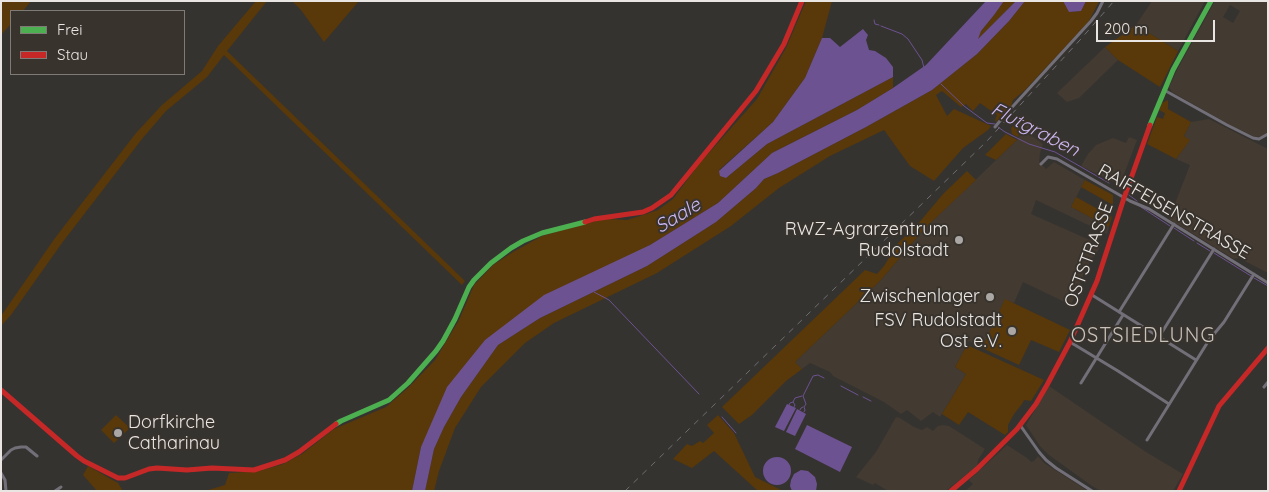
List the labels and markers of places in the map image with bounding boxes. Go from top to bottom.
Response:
place label: RWZ-Agrarzentrum Rudolstadt [785,219,949,262]
marker: RWZ-Agrarzentrum Rudolstadt [953,234,965,246]
place label: Zwischenlager [859,286,980,308]
marker: Zwischenlager [984,291,996,303]
place label: FSV Rudolstadt Ost e.V. [874,310,1002,352]
marker: FSV Rudolstadt Ost e.V. [1006,325,1018,337]
place label: Dorfkirche Catharinau [128,412,220,454]
marker: Dorfkirche Catharinau [112,427,124,439]

